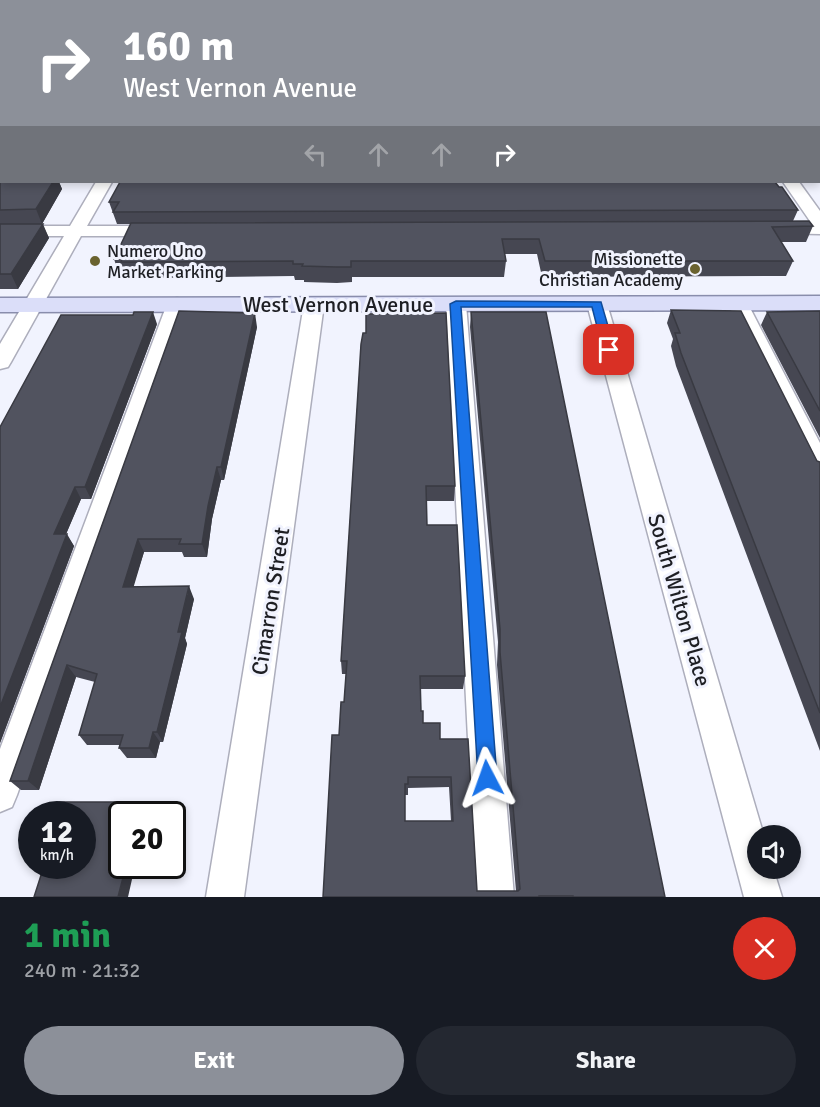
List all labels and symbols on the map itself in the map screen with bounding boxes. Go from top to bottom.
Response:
place label: Numero Uno Market Parking [107,240,224,283]
place label: Missionette Christian Academy [539,248,684,291]
marker: Numero Uno Market Parking [88,254,102,268]
marker: Missionette Christian Academy [688,262,702,276]
street label: West Vernon Avenue [243,291,433,318]
pin [583,324,634,375]
street label: South Wilton Place [642,511,717,689]
street label: Cimarron Street [245,525,296,677]
position arrow [455,746,519,810]
speed limit sign: 20 [108,801,186,879]

